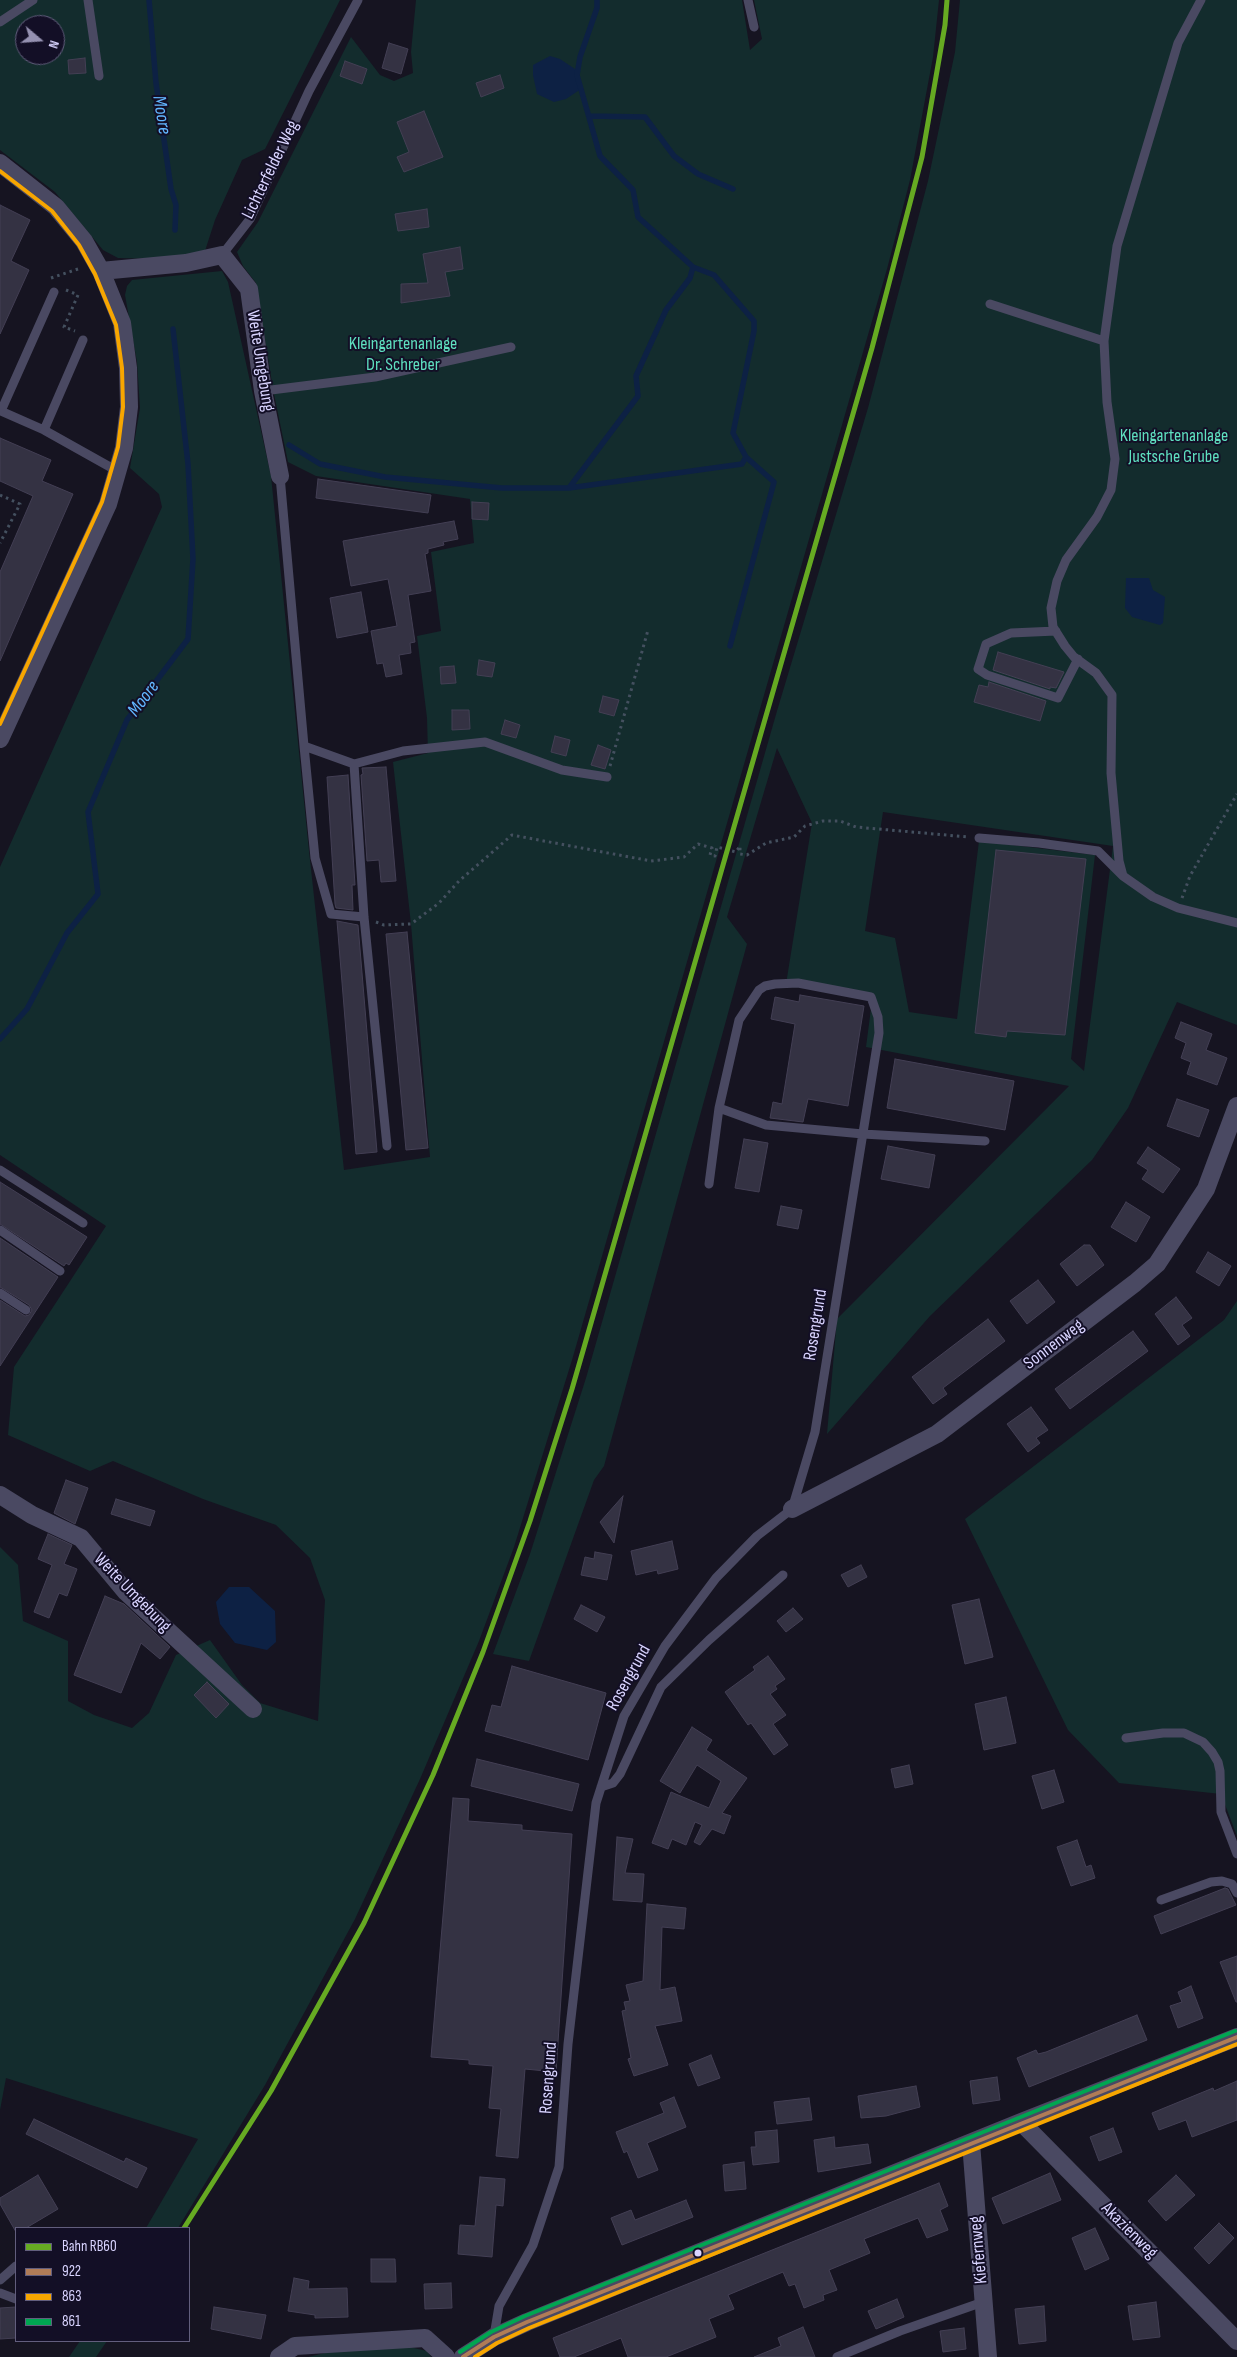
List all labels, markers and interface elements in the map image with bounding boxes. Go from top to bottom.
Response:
north arrow [15,15,65,65]
text: N [45,38,63,51]
water label: Moore [147,94,175,136]
street label: Lichterfelder Weg [238,117,304,223]
street label: Weite Umgebung [241,309,279,413]
park label: Kleingartenanlage Dr. Schreber [349,333,457,376]
park label: Kleingartenanlage Justsche Grube [1120,425,1228,468]
water label: Moore [123,677,165,721]
street label: Rosengrund [800,1288,832,1362]
street label: Sonnenweg [1020,1315,1088,1375]
street label: Weite Umgebung [89,1549,175,1637]
street label: Rosengrund [602,1641,656,1715]
street label: Rosengrund [536,2041,562,2115]
street label: Akazienweg [1096,2198,1162,2264]
street label: Kiefernweg [965,2215,993,2285]
legend [15,2227,190,2342]
text: Bahn RB60 [62,2237,117,2256]
unlabelled marker [693,2248,703,2258]
text: 922 [62,2262,81,2281]
text: 863 [62,2287,81,2306]
text: 861 [62,2312,80,2331]

